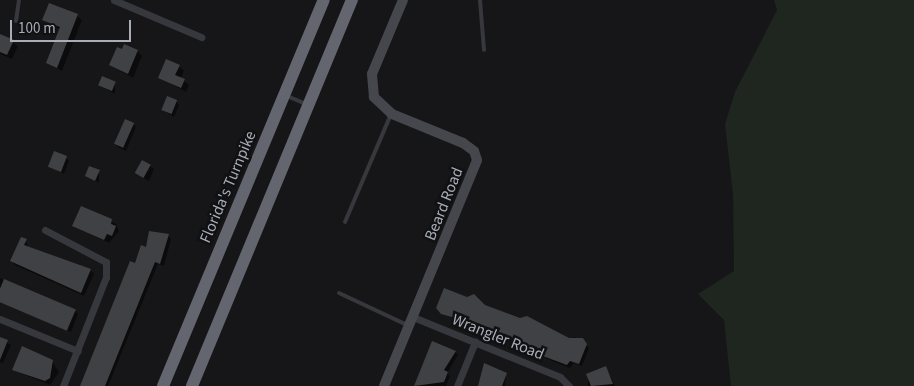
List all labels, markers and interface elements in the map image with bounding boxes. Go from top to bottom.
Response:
scale bar [12,10,134,42]
text: 100 m [18,18,56,39]
street label: Florida's Turnpike [196,128,260,246]
street label: Beard Road [421,165,467,243]
street label: Wrangler Road [449,310,547,364]

